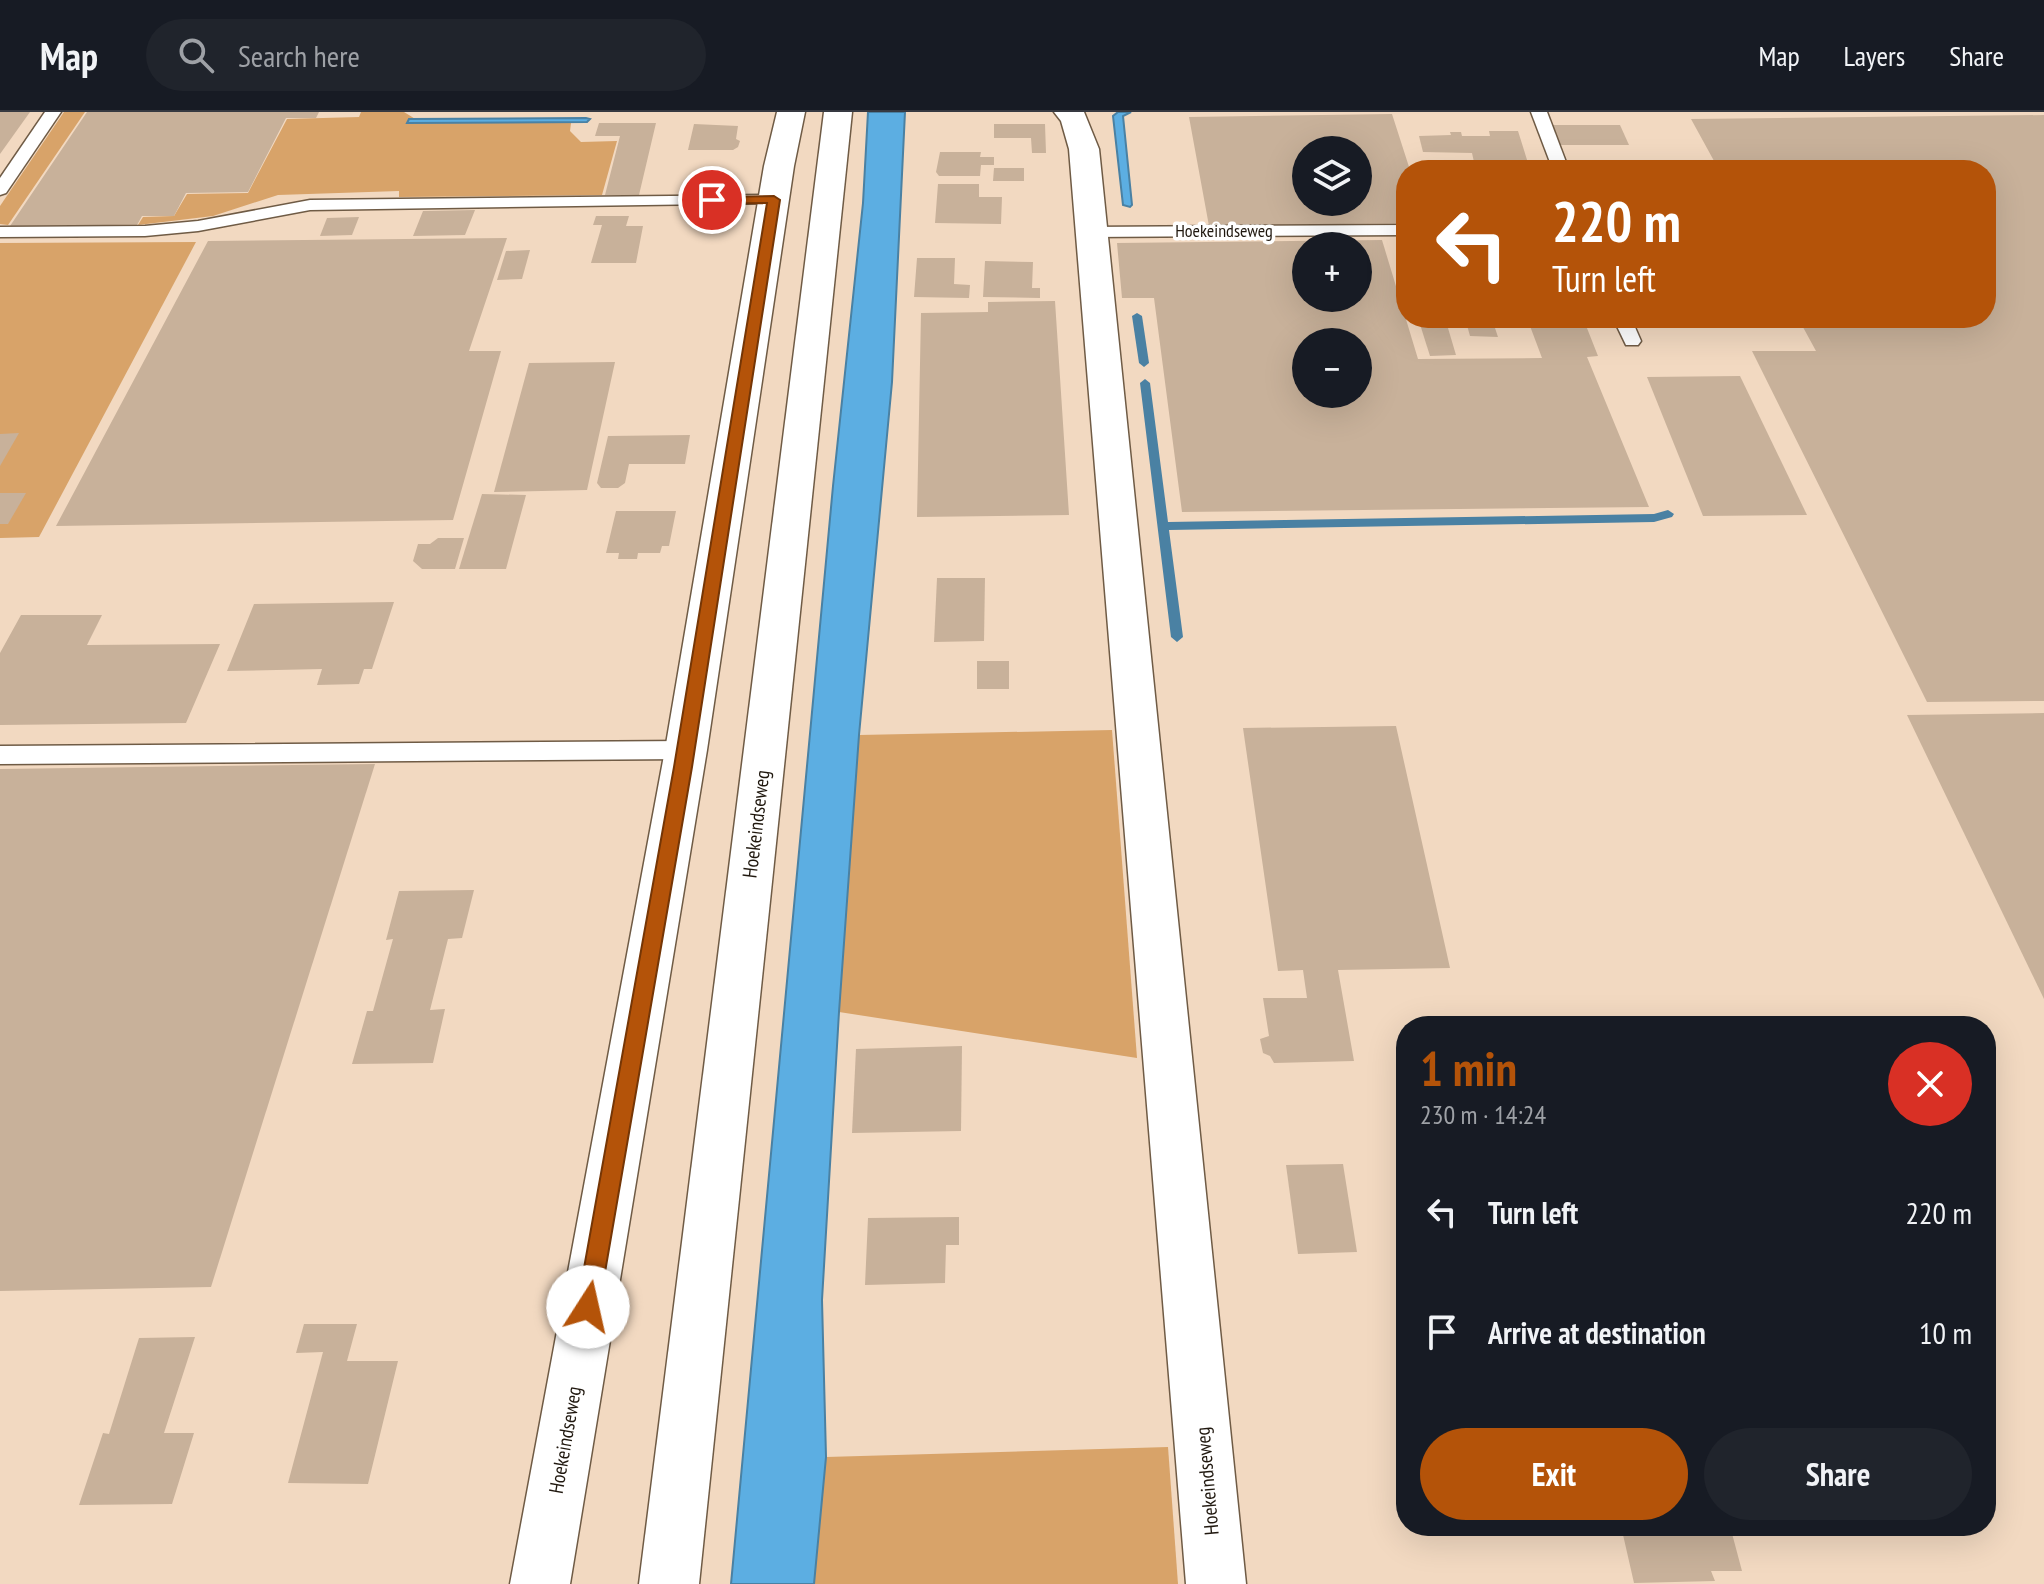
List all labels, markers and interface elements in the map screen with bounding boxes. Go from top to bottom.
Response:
search box [146,19,706,91]
text: Map [40,31,98,80]
icon: search [174,33,218,77]
text: Search here [238,36,360,75]
text: Map [1758,37,1800,74]
text: Layers [1844,37,1905,74]
text: Share [1949,37,2004,74]
map controls [1292,136,1372,408]
button: layers [1292,136,1372,216]
pin [678,166,746,234]
icon: arrive [690,178,734,222]
text: 220 m [1552,185,1681,257]
icon: left [1420,192,1524,296]
street label: Hoekeindseweg [1175,219,1273,242]
button: + [1292,232,1372,312]
text: Turn left [1552,255,1656,302]
button: − [1292,328,1372,408]
street label: Hoekeindseweg [736,769,776,879]
text: 1 min [1420,1037,1517,1099]
button: close [1888,1042,1972,1126]
text: 230 m · 14:24 [1420,1098,1546,1131]
icon: left [1420,1190,1464,1234]
text: Turn left [1488,1193,1578,1232]
text: 220 m [1906,1193,1972,1232]
position arrow [546,1265,630,1349]
icon: arrive [1420,1310,1464,1354]
text: Arrive at destination [1488,1313,1706,1352]
text: 10 m [1919,1313,1972,1352]
street label: Hoekeindseweg [543,1384,587,1496]
street label: Hoekeindseweg [1189,1426,1225,1536]
button: Exit [1420,1428,1688,1520]
button: Share [1704,1428,1972,1520]

